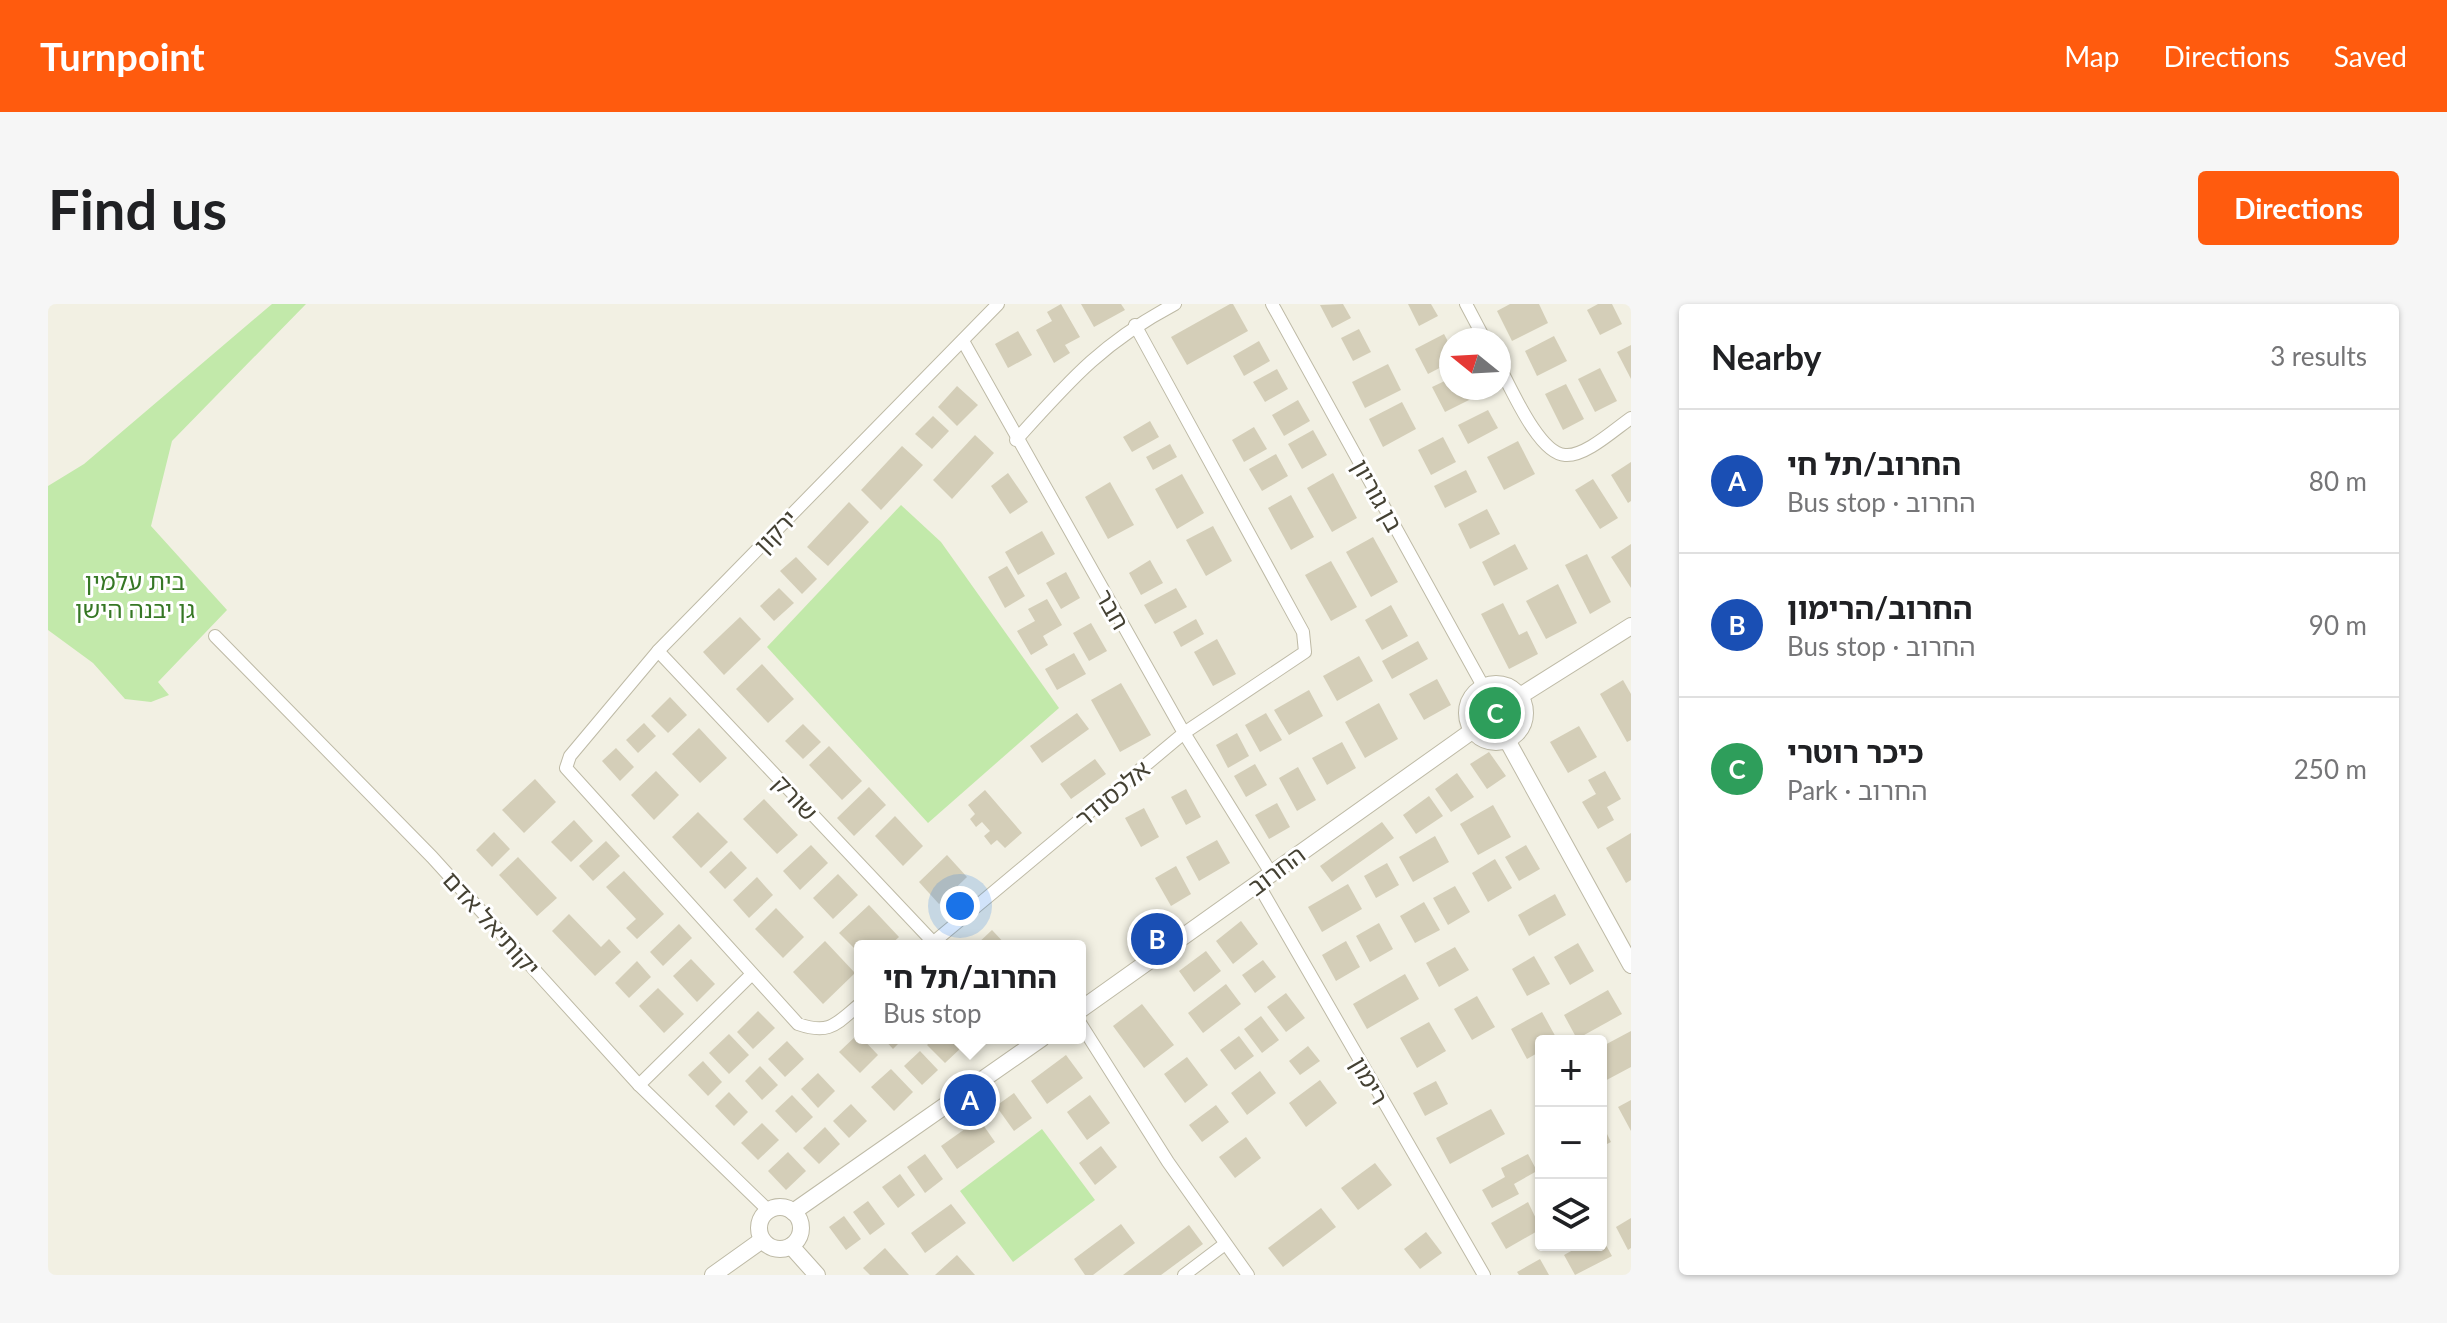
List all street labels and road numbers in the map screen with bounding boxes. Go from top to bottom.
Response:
street label: בן גוריון [1346,454,1410,536]
street label: ירקון [747,503,803,559]
street label: חבר [1090,584,1136,634]
street label: אלכסנדר [1069,754,1155,832]
street label: שורק [768,768,824,826]
street label: החרוב [1242,839,1310,901]
street label: יקותיאל אדם [438,865,546,981]
street label: רימון [1345,1051,1395,1109]

